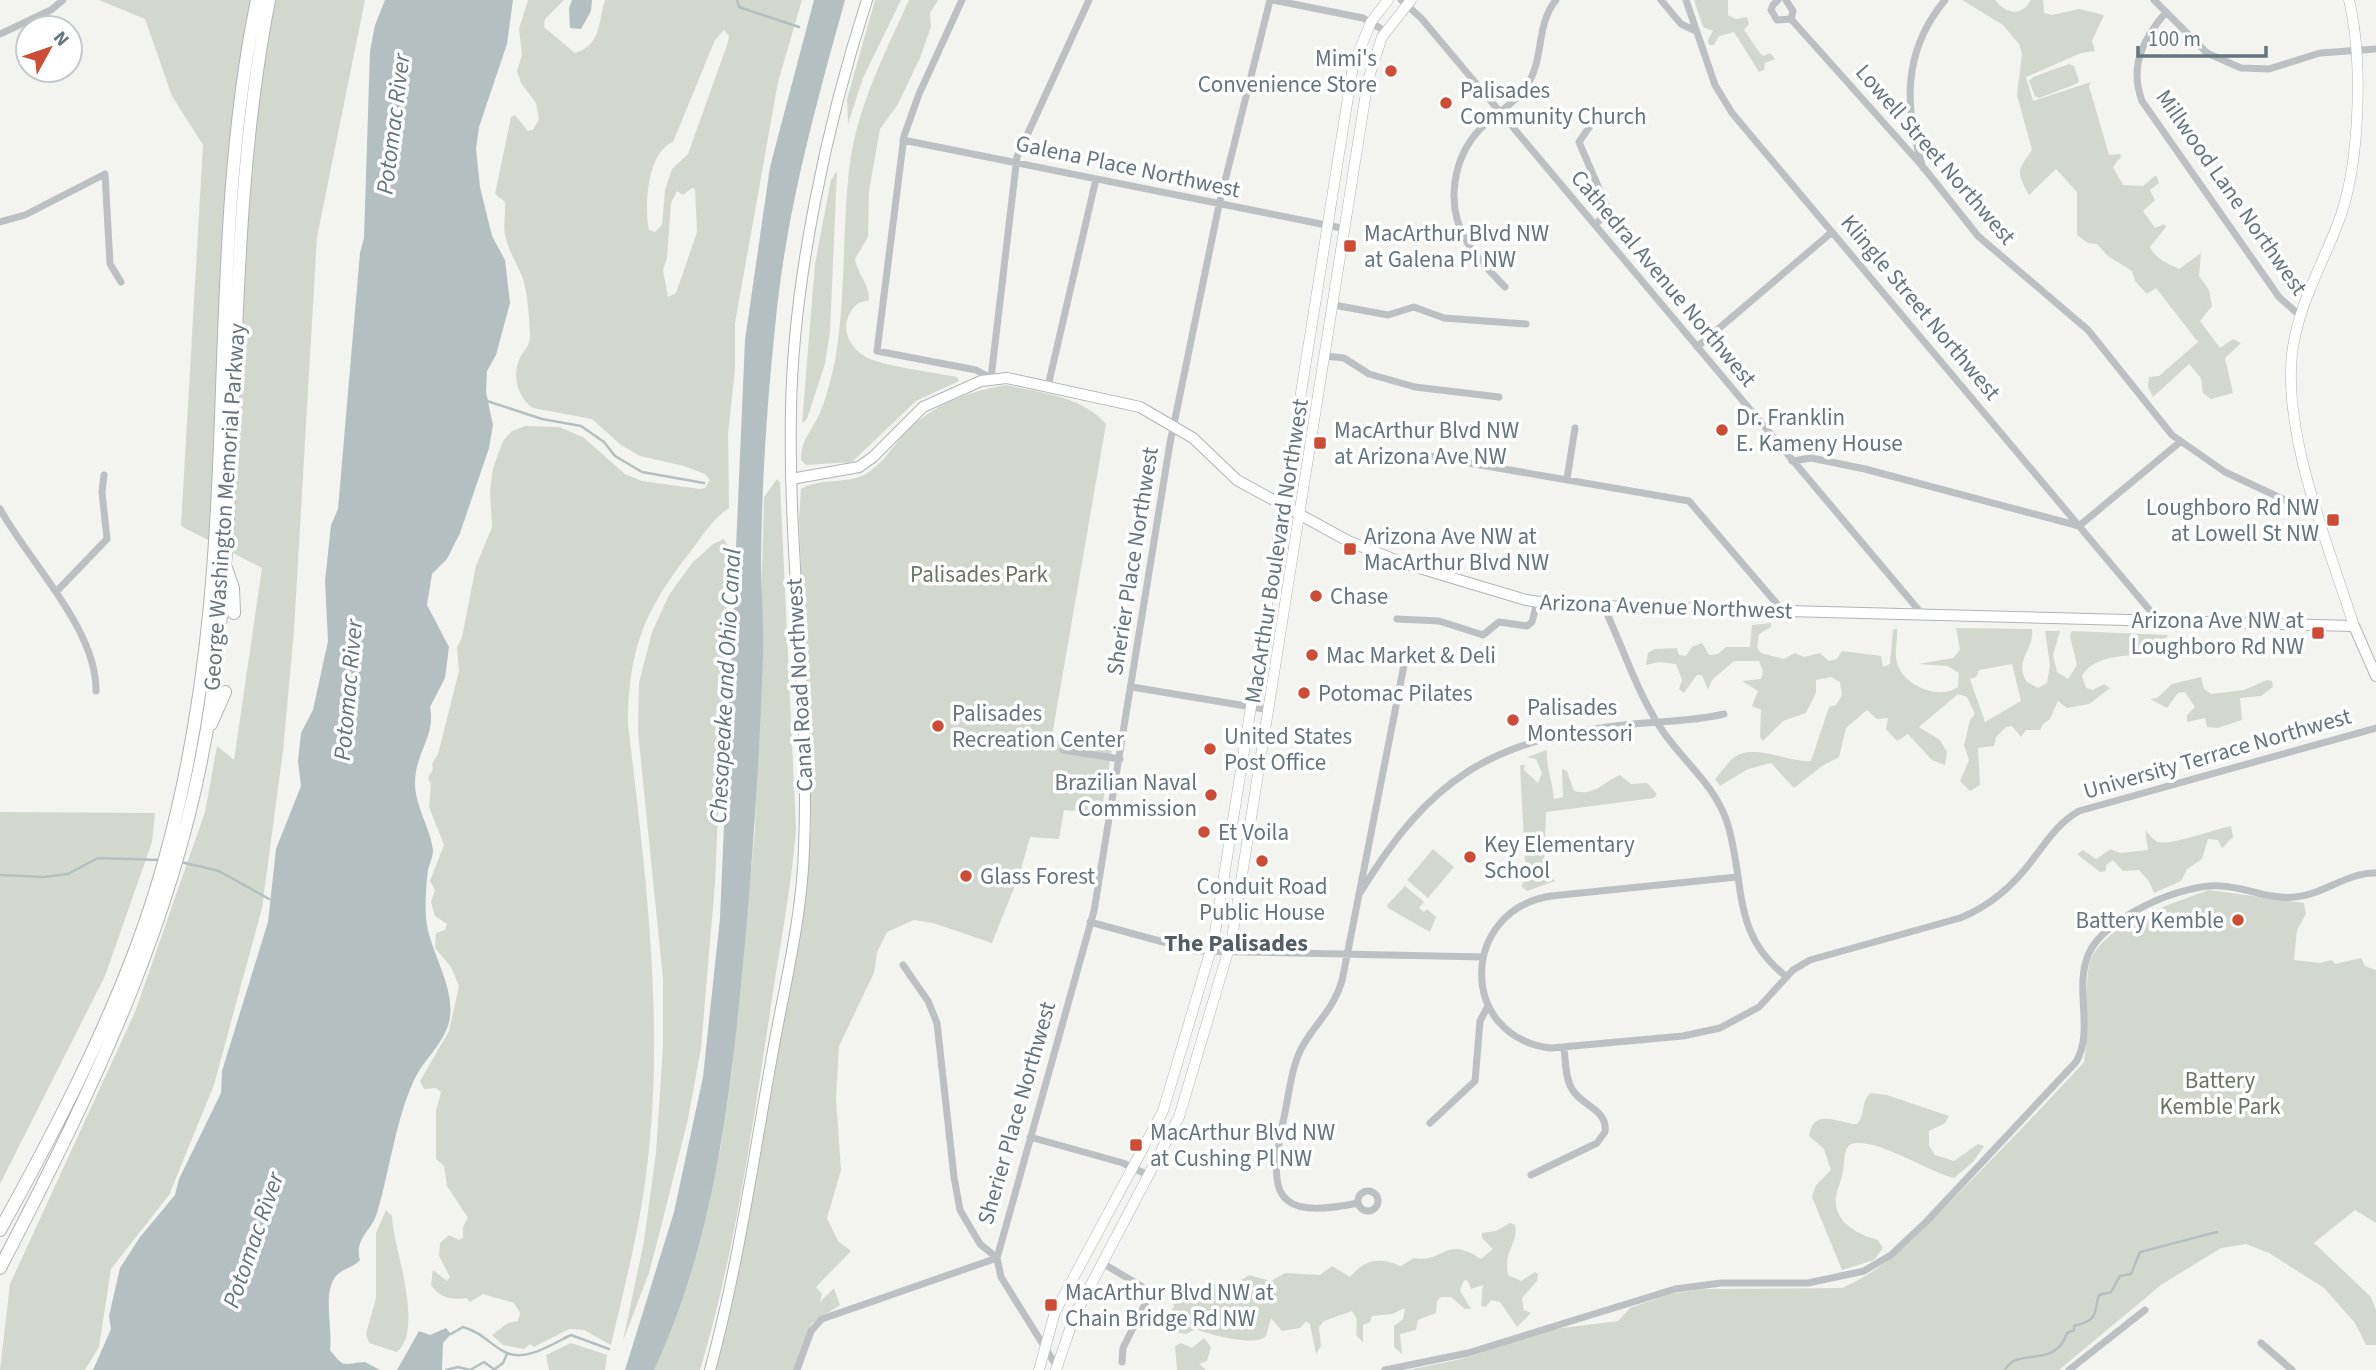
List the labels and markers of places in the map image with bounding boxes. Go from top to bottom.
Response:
place label: Mimi's Convenience Store [1198,42,1377,101]
marker: Mimi's Convenience Store [1383,63,1399,79]
place label: Palisades Community Church [1460,74,1647,133]
marker: Palisades Community Church [1438,95,1454,111]
place label: MacArthur Blvd NW at Galena Pl NW [1364,217,1549,276]
marker: MacArthur Blvd NW at Galena Pl NW [1342,238,1358,254]
place label: Dr. Franklin E. Kameny House [1736,401,1903,460]
place label: MacArthur Blvd NW at Arizona Ave NW [1334,414,1519,473]
marker: Dr. Franklin E. Kameny House [1714,422,1730,438]
marker: MacArthur Blvd NW at Arizona Ave NW [1312,435,1328,451]
place label: Loughboro Rd NW at Lowell St NW [2146,491,2319,550]
marker: Loughboro Rd NW at Lowell St NW [2325,512,2341,528]
place label: Arizona Ave NW at MacArthur Blvd NW [1364,520,1549,579]
marker: Arizona Ave NW at MacArthur Blvd NW [1342,541,1358,557]
place label: Chase [1330,580,1388,613]
marker: Chase [1308,588,1324,604]
place label: Arizona Ave NW at Loughboro Rd NW [2131,604,2304,663]
marker: Arizona Ave NW at Loughboro Rd NW [2310,625,2326,641]
place label: Mac Market & Deli [1326,639,1496,672]
marker: Mac Market & Deli [1304,647,1320,663]
place label: Potomac Pilates [1318,677,1473,710]
marker: Potomac Pilates [1296,685,1312,701]
place label: Palisades Montessori [1527,691,1633,750]
place label: Palisades Recreation Center [952,697,1125,756]
marker: Palisades Montessori [1505,712,1521,728]
marker: Palisades Recreation Center [930,718,946,734]
place label: United States Post Office [1224,720,1352,779]
marker: United States Post Office [1202,741,1218,757]
place label: Brazilian Naval Commission [1055,766,1197,825]
marker: Brazilian Naval Commission [1203,787,1219,803]
place label: Et Voila [1218,816,1289,849]
marker: Et Voila [1196,824,1212,840]
place label: Key Elementary School [1484,828,1635,887]
marker: Key Elementary School [1462,849,1478,865]
marker: Conduit Road Public House [1254,853,1270,869]
place label: Glass Forest [980,860,1095,893]
marker: Glass Forest [958,868,974,884]
place label: Conduit Road Public House [1197,870,1327,929]
place label: Battery Kemble [2075,904,2224,937]
marker: Battery Kemble [2230,912,2246,928]
place label: MacArthur Blvd NW at Cushing Pl NW [1150,1116,1335,1175]
marker: MacArthur Blvd NW at Cushing Pl NW [1128,1137,1144,1153]
place label: MacArthur Blvd NW at Chain Bridge Rd NW [1065,1276,1274,1335]
marker: MacArthur Blvd NW at Chain Bridge Rd NW [1043,1297,1059,1313]

